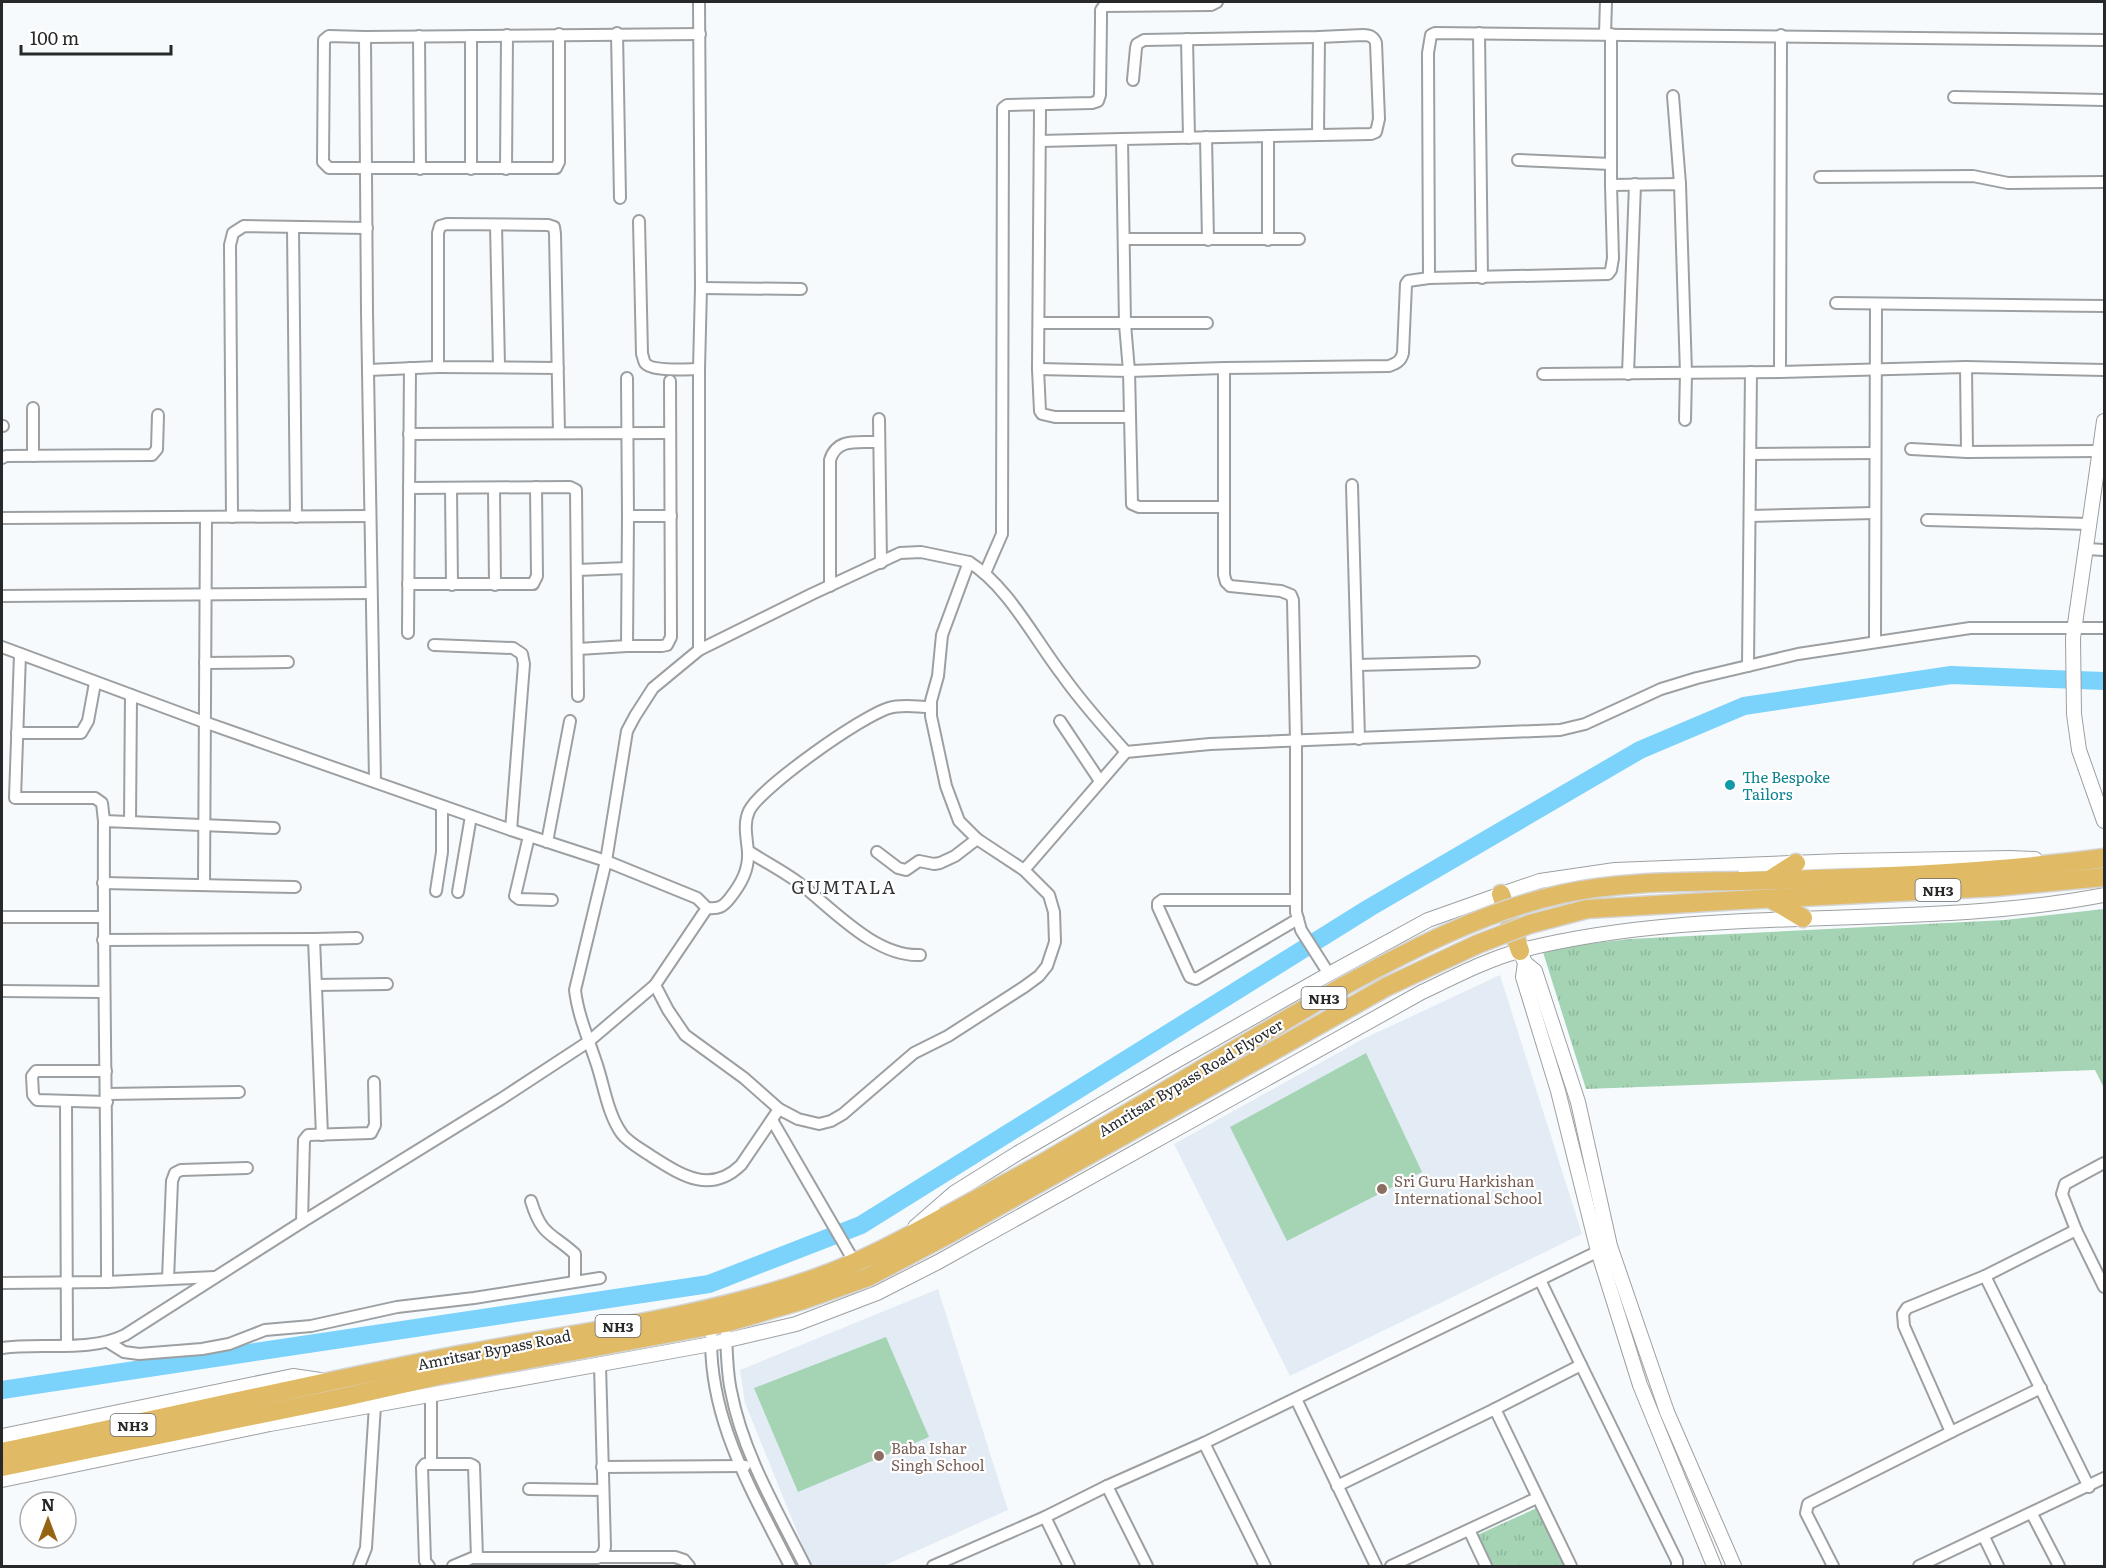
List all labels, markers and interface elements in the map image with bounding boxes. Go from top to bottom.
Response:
scale bar [21,18,171,56]
text: 100 m [30,24,79,51]
place label: The Bespoke Tailors [1742,765,1830,805]
marker: The Bespoke Tailors [1723,778,1737,792]
district label: GUMTALA [791,873,897,900]
road number: NH3 [1916,879,1960,901]
road number: NH3 [1302,987,1346,1009]
street label: Amritsar Bypass Road Flyover [1093,1012,1287,1142]
place label: Sri Guru Harkishan International School [1394,1169,1542,1209]
marker: Sri Guru Harkishan International School [1375,1182,1389,1196]
road number: NH3 [596,1315,640,1337]
street label: Amritsar Bypass Road [415,1323,573,1375]
road number: NH3 [110,1414,156,1436]
place label: Baba Ishar Singh School [891,1436,985,1476]
marker: Baba Ishar Singh School [872,1449,886,1463]
north arrow [18,1490,78,1550]
text: N [41,1492,55,1516]

